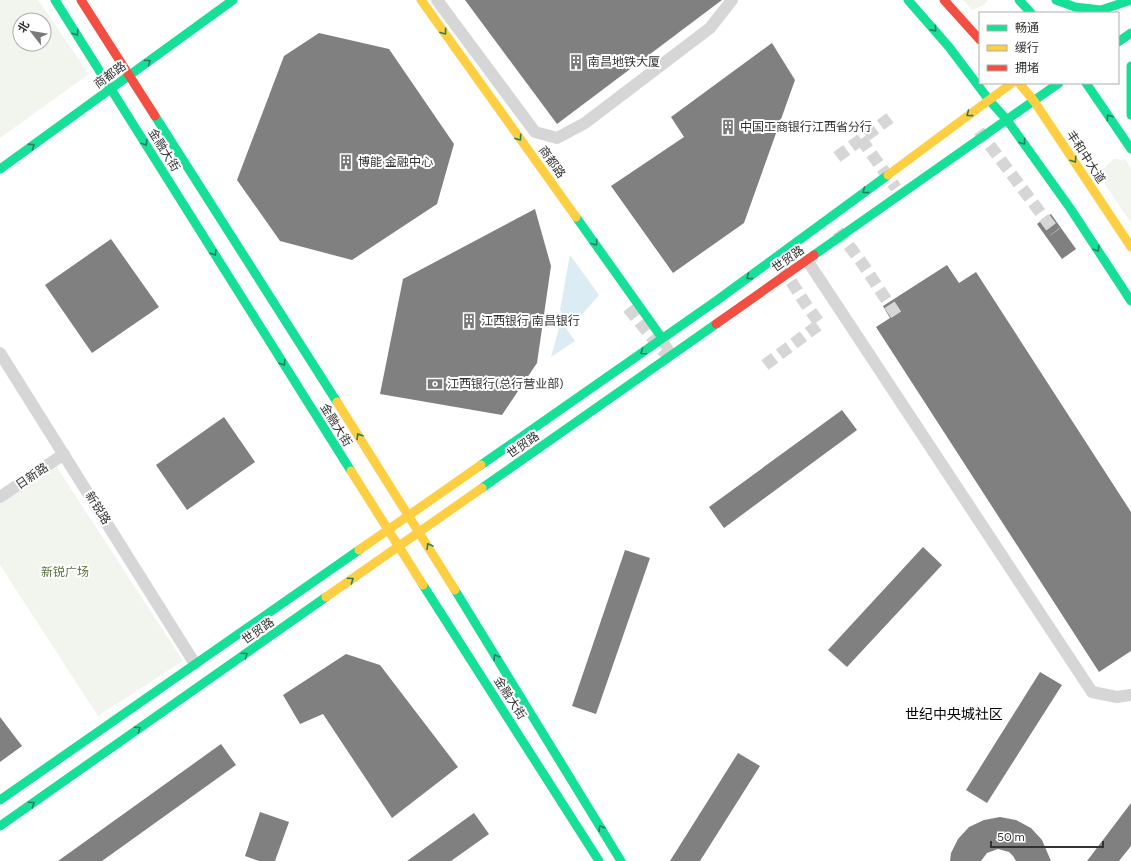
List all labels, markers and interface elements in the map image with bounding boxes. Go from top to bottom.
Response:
north arrow [12,12,52,52]
legend [979,12,1119,84]
text: 北 [15,19,32,35]
text: 畅通 [1015,21,1039,35]
one-way arrow [929,24,936,32]
one-way arrow [439,27,446,34]
one-way arrow [71,29,79,36]
text: 缓行 [1015,41,1039,55]
building icon: 南昌地铁大厦 [567,53,585,71]
place label: 南昌地铁大厦 [588,55,660,69]
street label: 商都路 [91,59,129,91]
one-way arrow [144,59,151,66]
text: 拥堵 [1015,61,1039,75]
one-way arrow [967,109,974,116]
one-way arrow [1106,114,1114,121]
building icon: 中国工商银行江西省分行 [719,118,737,136]
place label: 中国工商银行江西省分行 [740,120,872,134]
street label: 金融大街 [145,126,183,174]
street label: 丰和中大道 [1064,128,1108,186]
one-way arrow [514,133,521,140]
one-way arrow [1018,138,1025,145]
one-way arrow [141,139,148,146]
street label: 商都路 [536,143,568,181]
one-way arrow [27,144,34,151]
building icon: 博能 金融中心 [337,153,355,171]
place label: 博能 金融中心 [358,155,433,169]
one-way arrow [1069,156,1077,163]
one-way arrow [862,186,869,193]
one-way arrow [590,239,597,246]
street label: 世贸路 [769,243,807,275]
one-way arrow [1092,245,1100,252]
one-way arrow [210,249,217,256]
one-way arrow [746,272,753,280]
building icon: 江西银行 南昌银行 [460,312,478,330]
place label: 江西银行 南昌银行 [481,314,580,328]
one-way arrow [640,347,647,355]
one-way arrow [279,359,286,366]
bank icon: 江西银行(总行营业部) [426,375,444,393]
place label: 江西银行(总行营业部) [447,377,563,391]
street label: 金融大街 [317,401,355,449]
street label: 世贸路 [504,429,542,461]
one-way arrow [357,434,364,441]
street label: 日新路 [13,460,51,492]
street label: 新锐路 [83,489,113,527]
one-way arrow [426,543,433,550]
park label: 新锐广场 [41,565,89,579]
one-way arrow [347,577,354,585]
street label: 世贸路 [239,615,277,647]
one-way arrow [241,652,248,660]
one-way arrow [494,654,501,661]
street label: 金融大街 [491,674,529,722]
district label: 世纪中央城社区 [905,706,1003,723]
one-way arrow [134,727,141,734]
one-way arrow [28,801,35,809]
scale bar [991,823,1103,849]
one-way arrow [598,825,605,832]
text: 50 m [997,830,1025,844]

